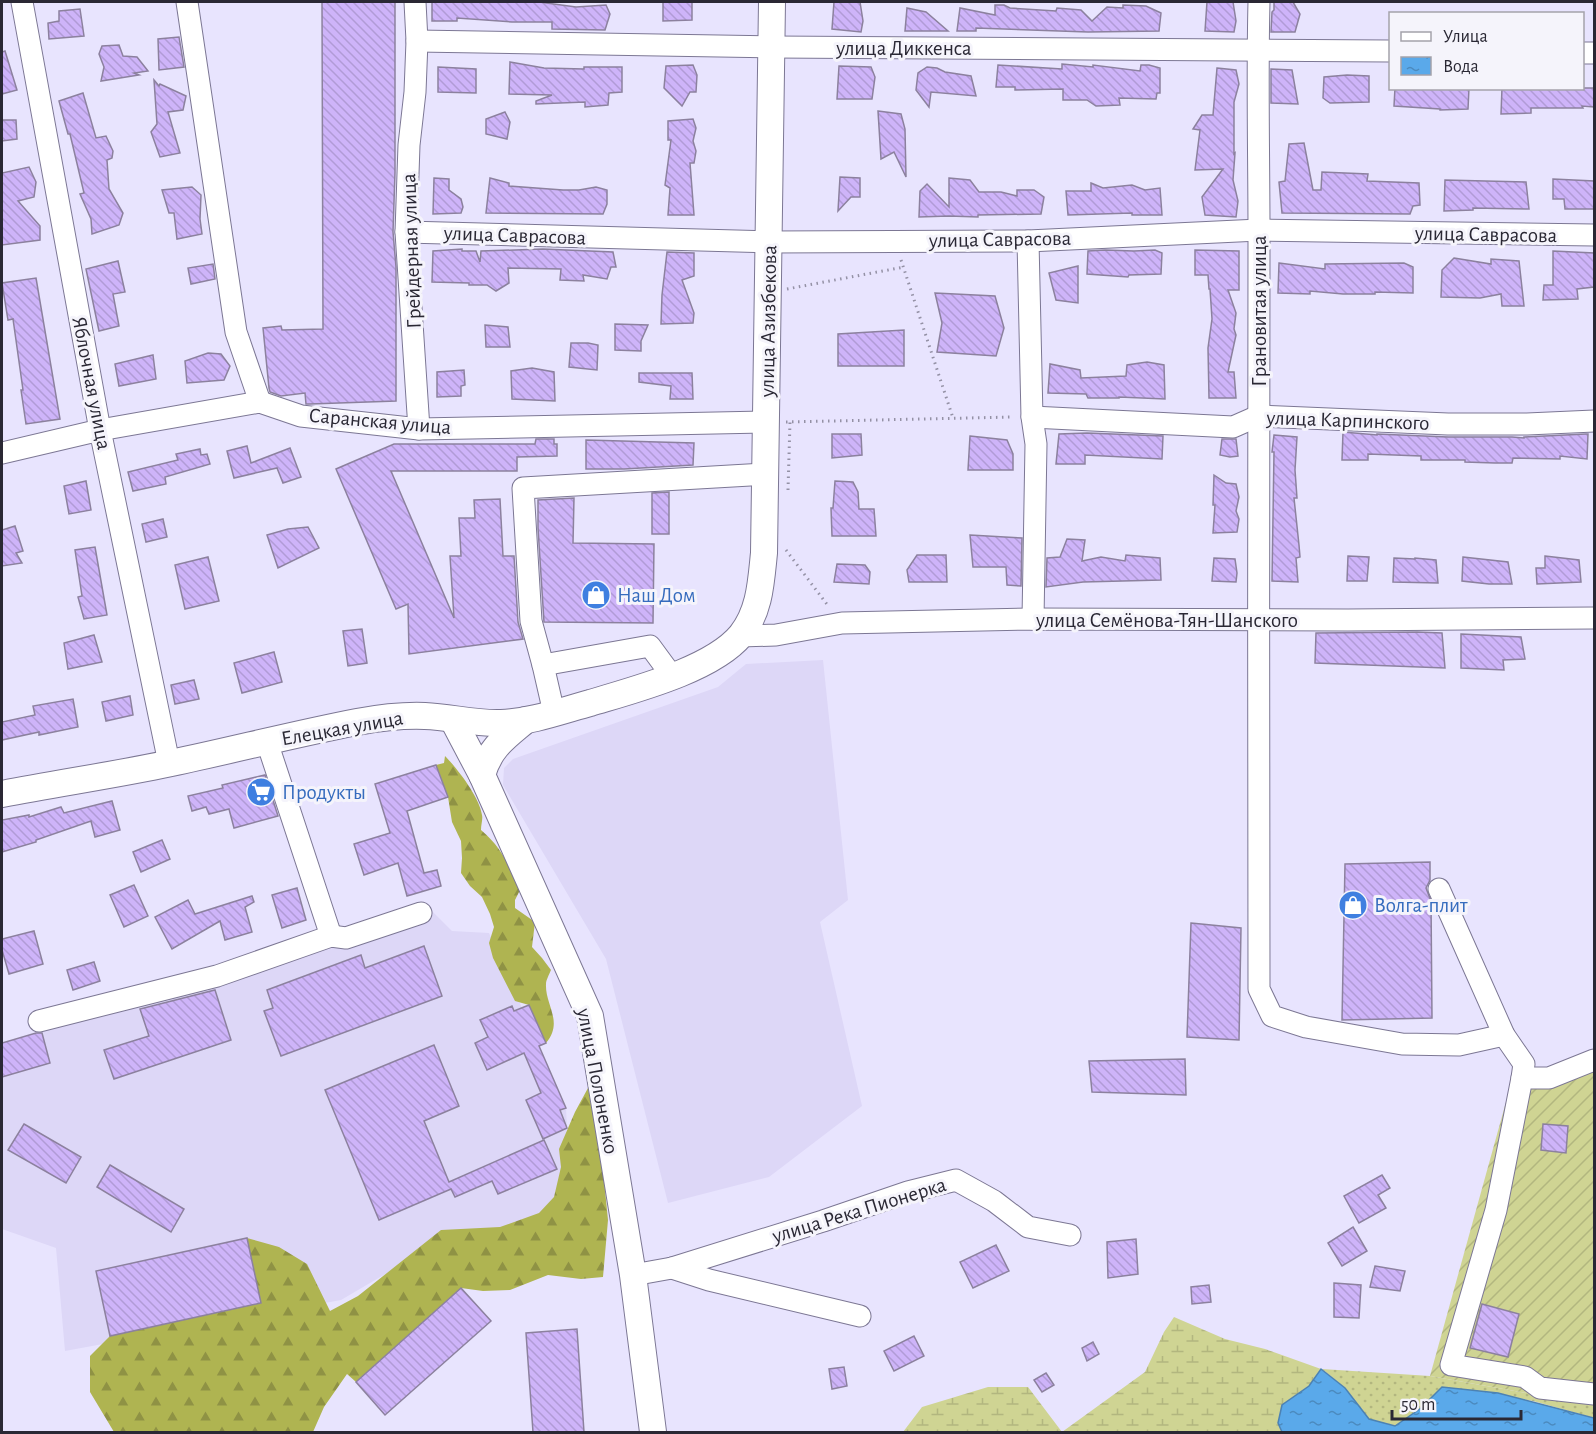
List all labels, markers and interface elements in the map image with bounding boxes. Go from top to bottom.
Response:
legend [1389,12,1584,90]
text: Улица [1443,28,1488,46]
street label: улица Диккенса [835,38,972,59]
text: Вода [1443,58,1479,76]
street label: Грейдерная улица [398,173,425,329]
street label: улица Саврасова [442,222,587,248]
street label: улица Саврасова [1414,223,1558,246]
street label: улица Саврасова [928,228,1072,251]
street label: Грановитая улица [1249,235,1270,387]
street label: улица Азизбекова [757,244,780,398]
street label: Яблочная улица [68,315,115,452]
street label: Саранская улица [308,405,452,438]
street label: улица Карпинского [1265,407,1430,434]
shop icon: Наш Дом [580,579,612,611]
place label: Наш Дом [617,585,696,606]
street label: улица Семёнова-Тян-Шанского [1035,610,1298,631]
street label: Елецкая улица [279,707,405,750]
supermarket icon: Продукты [245,776,277,808]
place label: Продукты [282,782,366,803]
shop icon: Волга-плит [1337,889,1369,921]
place label: Волга-плит [1374,895,1468,916]
street label: улица Полоненко [573,1005,622,1156]
street label: улица Река Пионерка [769,1174,949,1247]
scale bar [1392,1383,1521,1421]
text: 50 m [1401,1396,1435,1414]

